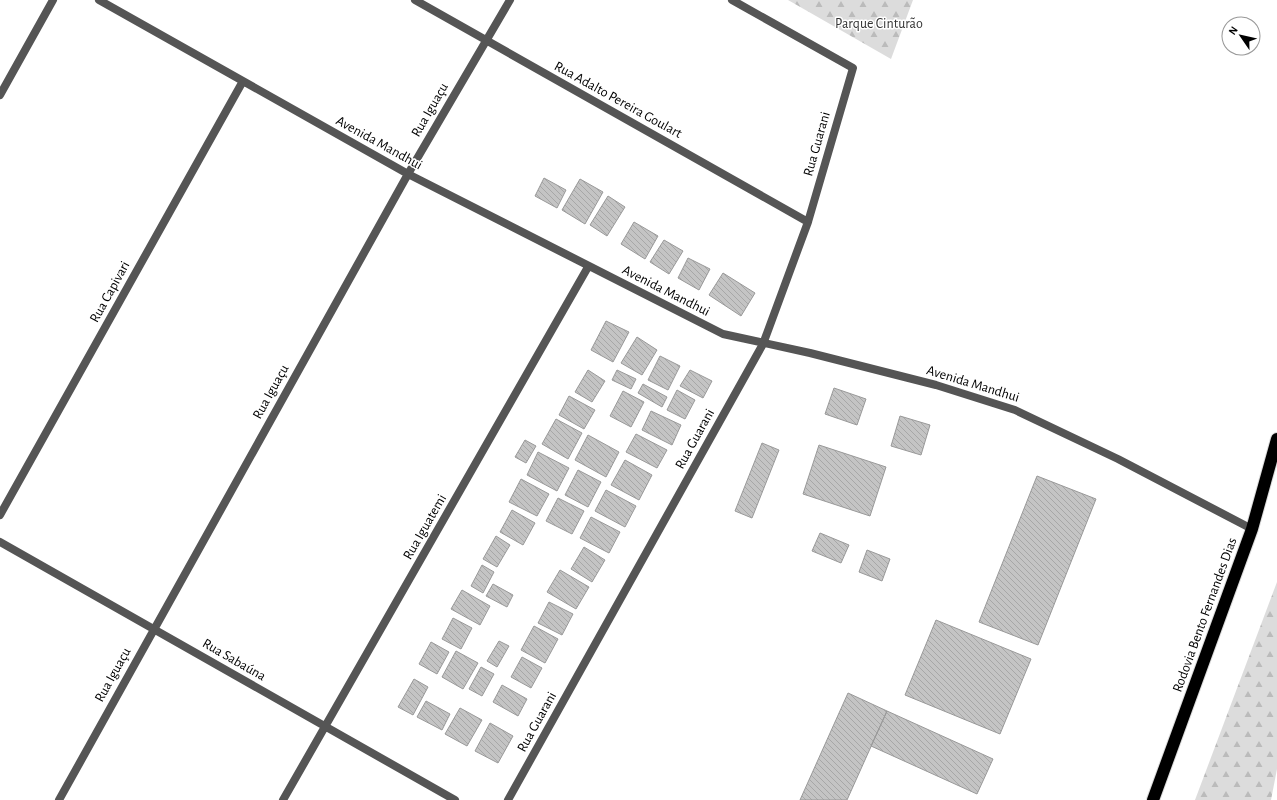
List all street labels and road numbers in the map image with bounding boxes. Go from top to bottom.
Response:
street label: Rua Adalto Pereira Goulart [552,59,685,141]
street label: Rua Iguaçu [409,81,451,139]
street label: Rua Guarani [801,110,833,178]
street label: Avenida Mandhui [334,114,424,172]
street label: Rua Capivari [87,259,133,325]
street label: Avenida Mandhui [620,263,712,319]
street label: Rua Iguaçu [250,362,292,422]
street label: Avenida Mandhui [925,363,1021,405]
street label: Rua Guarani [673,407,717,471]
street label: Rua Iguatemi [401,492,449,562]
street label: Rodovia Bento Fernandes Dias [1170,536,1240,694]
street label: Rua Sabaúna [200,636,269,684]
street label: Rua Iguaçu [92,645,134,705]
street label: Rua Guarani [515,690,559,754]

